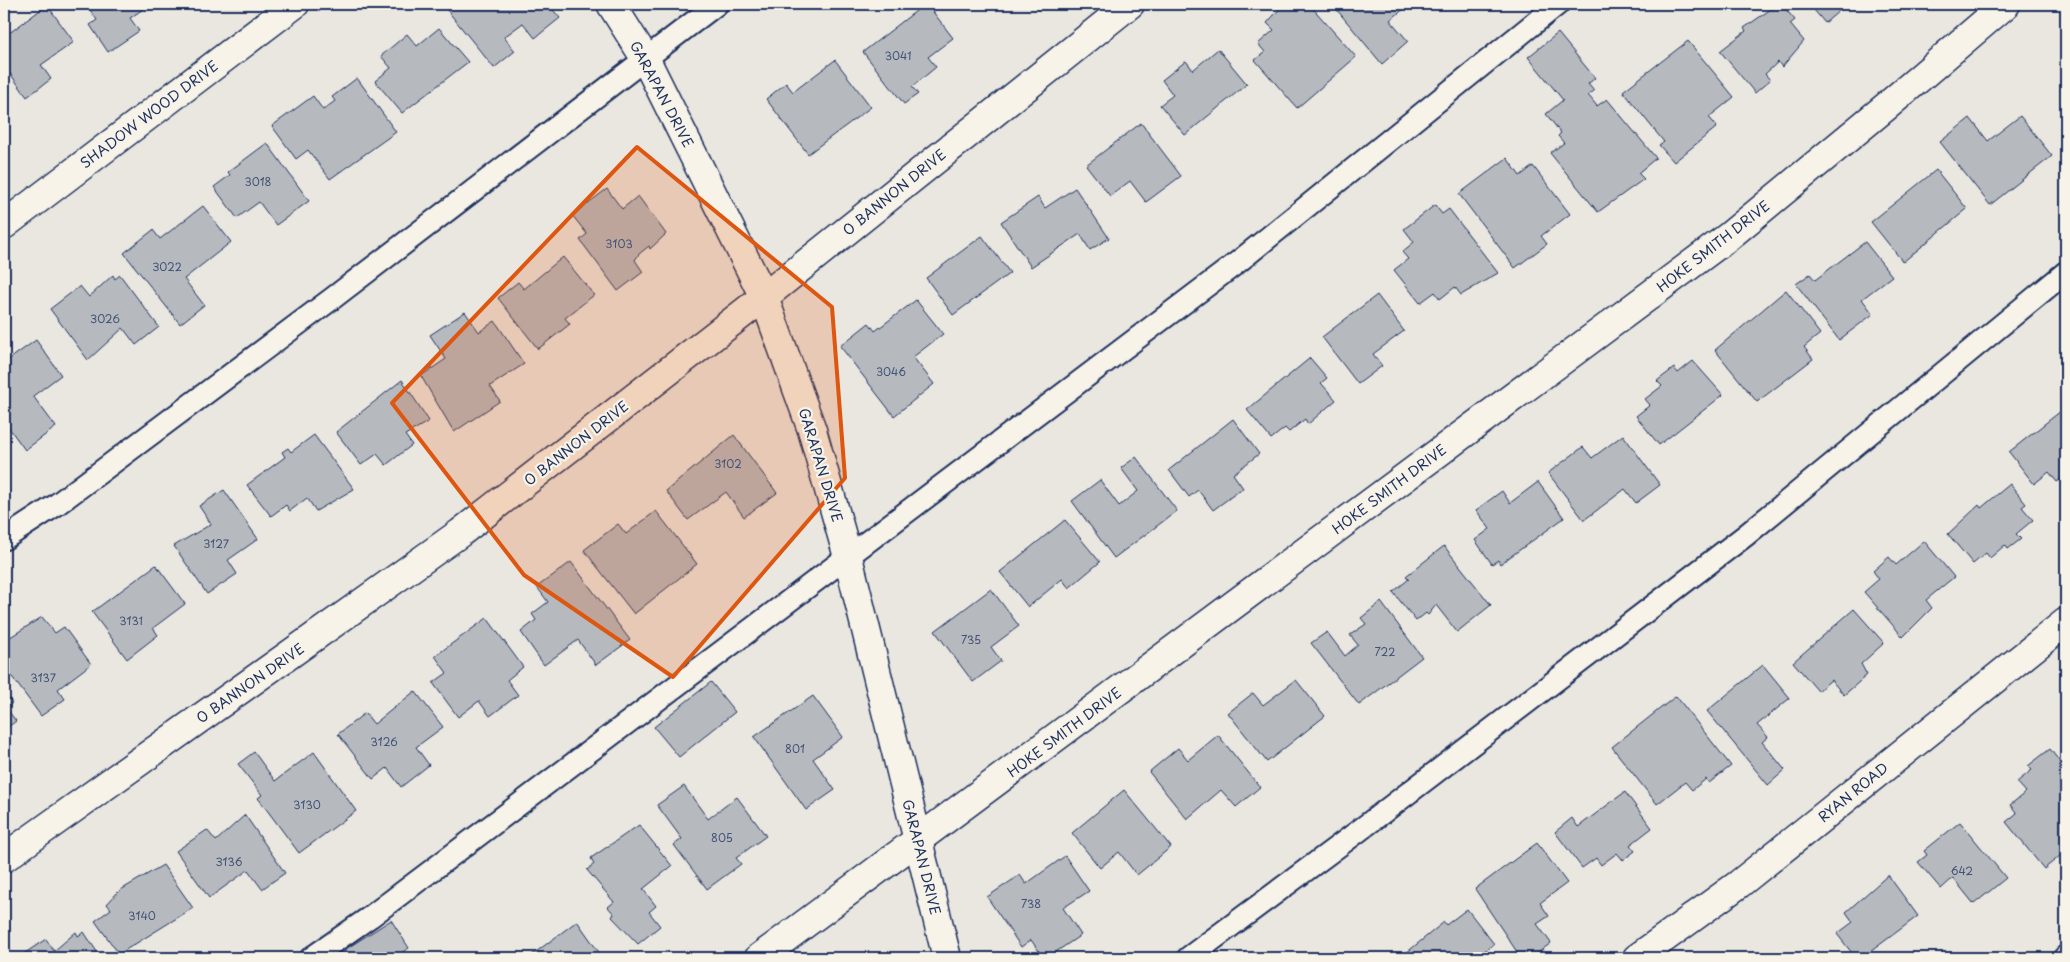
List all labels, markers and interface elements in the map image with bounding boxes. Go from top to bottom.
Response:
street label: GARAPAN DRIVE [625,37,699,151]
house number: 3041 [884,47,912,64]
street label: SHADOW WOOD DRIVE [76,55,223,173]
street label: O BANNON DRIVE [838,144,950,240]
house number: 3018 [245,173,272,190]
street label: HOKE SMITH DRIVE [1652,195,1774,297]
house number: 3103 [605,235,633,252]
house number: 3022 [152,258,182,275]
house number: 3026 [90,310,120,327]
house number: 3046 [876,363,906,380]
street label: O BANNON DRIVE [519,395,633,491]
street label: GARAPAN DRIVE [794,405,848,525]
street label: HOKE SMITH DRIVE [1327,439,1451,539]
house number: 3102 [714,455,742,472]
house number: 3127 [203,535,229,552]
house number: 3131 [119,612,143,629]
house number: 735 [961,631,981,648]
street label: O BANNON DRIVE [192,638,308,728]
house number: 722 [1375,643,1395,660]
house number: 3137 [30,669,56,686]
street label: HOKE SMITH DRIVE [1002,682,1126,782]
house number: 3126 [370,733,398,750]
house number: 801 [785,740,805,757]
street label: RYAN ROAD [1813,757,1893,827]
house number: 3130 [293,796,321,813]
street label: GARAPAN DRIVE [898,797,947,917]
house number: 805 [711,829,733,846]
house number: 3136 [215,853,243,870]
house number: 642 [1951,862,1973,879]
house number: 738 [1021,895,1041,912]
house number: 3140 [128,907,156,924]

